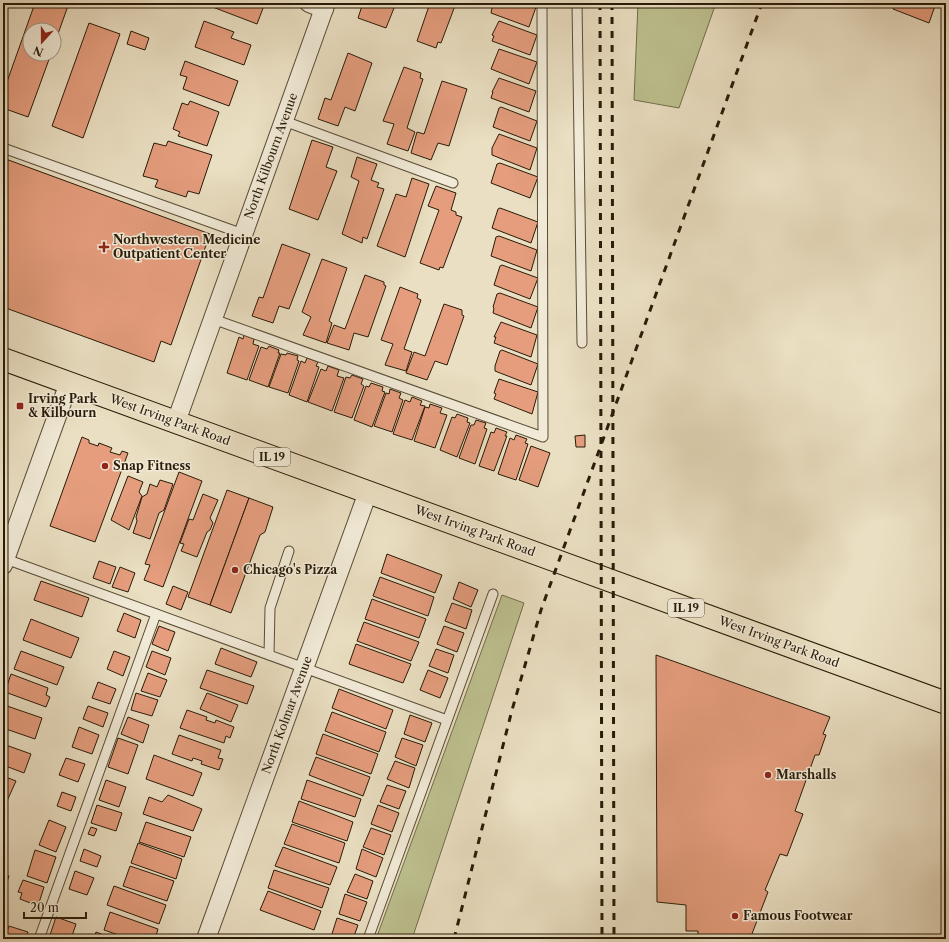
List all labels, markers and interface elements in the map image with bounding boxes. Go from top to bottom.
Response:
north arrow [22,22,62,62]
text: N [31,43,45,60]
street label: North Kilbourn Avenue [241,90,300,221]
place label: Northwestern Medicine Outpatient Center [113,232,260,261]
marker: Northwestern Medicine Outpatient Center [98,241,110,253]
street label: West Irving Park Road [107,390,233,449]
place label: Irving Park & Kilbourn [28,391,98,420]
marker: Irving Park & Kilbourn [15,401,25,411]
road number: IL 19 [254,448,290,466]
place label: Snap Fitness [113,458,191,473]
marker: Snap Fitness [100,461,110,471]
street label: West Irving Park Road [412,501,538,560]
place label: Chicago's Pizza [243,562,338,577]
marker: Chicago's Pizza [230,565,240,575]
road number: IL 19 [668,599,704,617]
street label: West Irving Park Road [716,612,842,671]
street label: North Kolmar Avenue [258,654,315,776]
place label: Marshalls [776,767,837,782]
marker: Marshalls [763,770,773,780]
scale bar [24,894,86,920]
text: 20 m [30,900,59,915]
place label: Famous Footwear [743,908,853,923]
marker: Famous Footwear [730,911,740,921]

